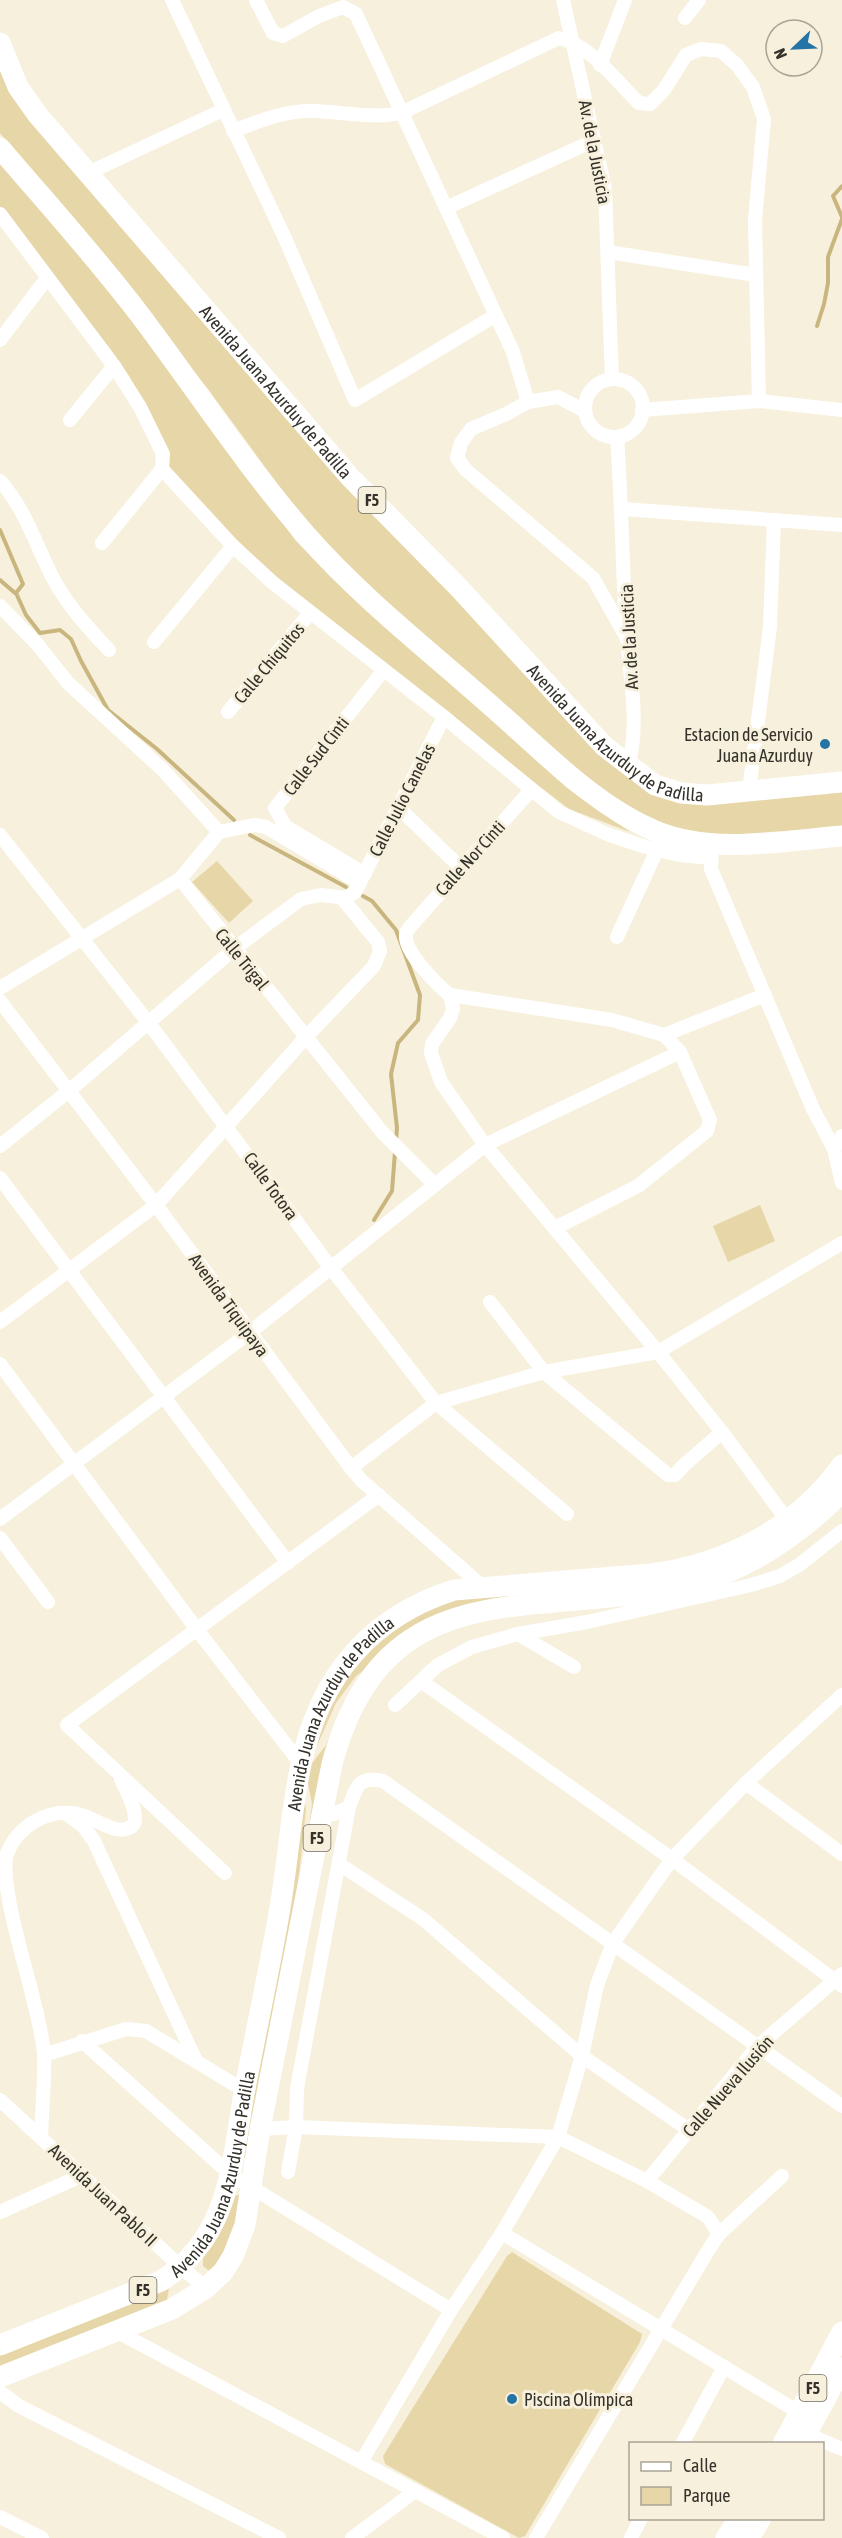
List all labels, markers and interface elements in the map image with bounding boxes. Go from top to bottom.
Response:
north arrow [764,18,824,78]
text: N [770,46,790,62]
street label: Av. de la Justicia [575,98,615,206]
street label: Avenida Juana Azurduy de Padilla [196,301,357,482]
road number: F5 [358,487,386,513]
street label: Av. de la Justicia [616,584,642,690]
street label: Calle Chiquitos [229,618,309,708]
street label: Avenida Juana Azurduy de Padilla [523,659,704,805]
street label: Calle Sud Cinti [279,712,353,800]
place label: Estacion de Servicio Juana Azurduy [684,724,813,766]
marker: Estacion de Servicio Juana Azurduy [818,737,832,751]
street label: Calle Julio Canelas [365,740,439,860]
street label: Calle Nor Cinti [431,816,509,900]
street label: Calle Trigal [211,924,273,994]
street label: Calle Totora [239,1148,303,1224]
street label: Avenida Tiquipaya [185,1249,273,1361]
street label: Avenida Juana Azurduy de Padilla [283,1611,398,1812]
road number: F5 [304,1825,330,1851]
street label: Calle Nueva Ilusión [678,2031,778,2141]
street label: Avenida Juana Azurduy de Padilla [166,2069,259,2281]
street label: Avenida Juan Pablo II [44,2139,162,2251]
road number: F5 [130,2277,156,2303]
road number: F5 [800,2375,826,2401]
place label: Piscina Olímpica [524,2389,633,2410]
marker: Piscina Olímpica [505,2392,519,2406]
legend [629,2442,824,2520]
text: Calle [683,2455,717,2476]
text: Parque [683,2485,731,2506]

